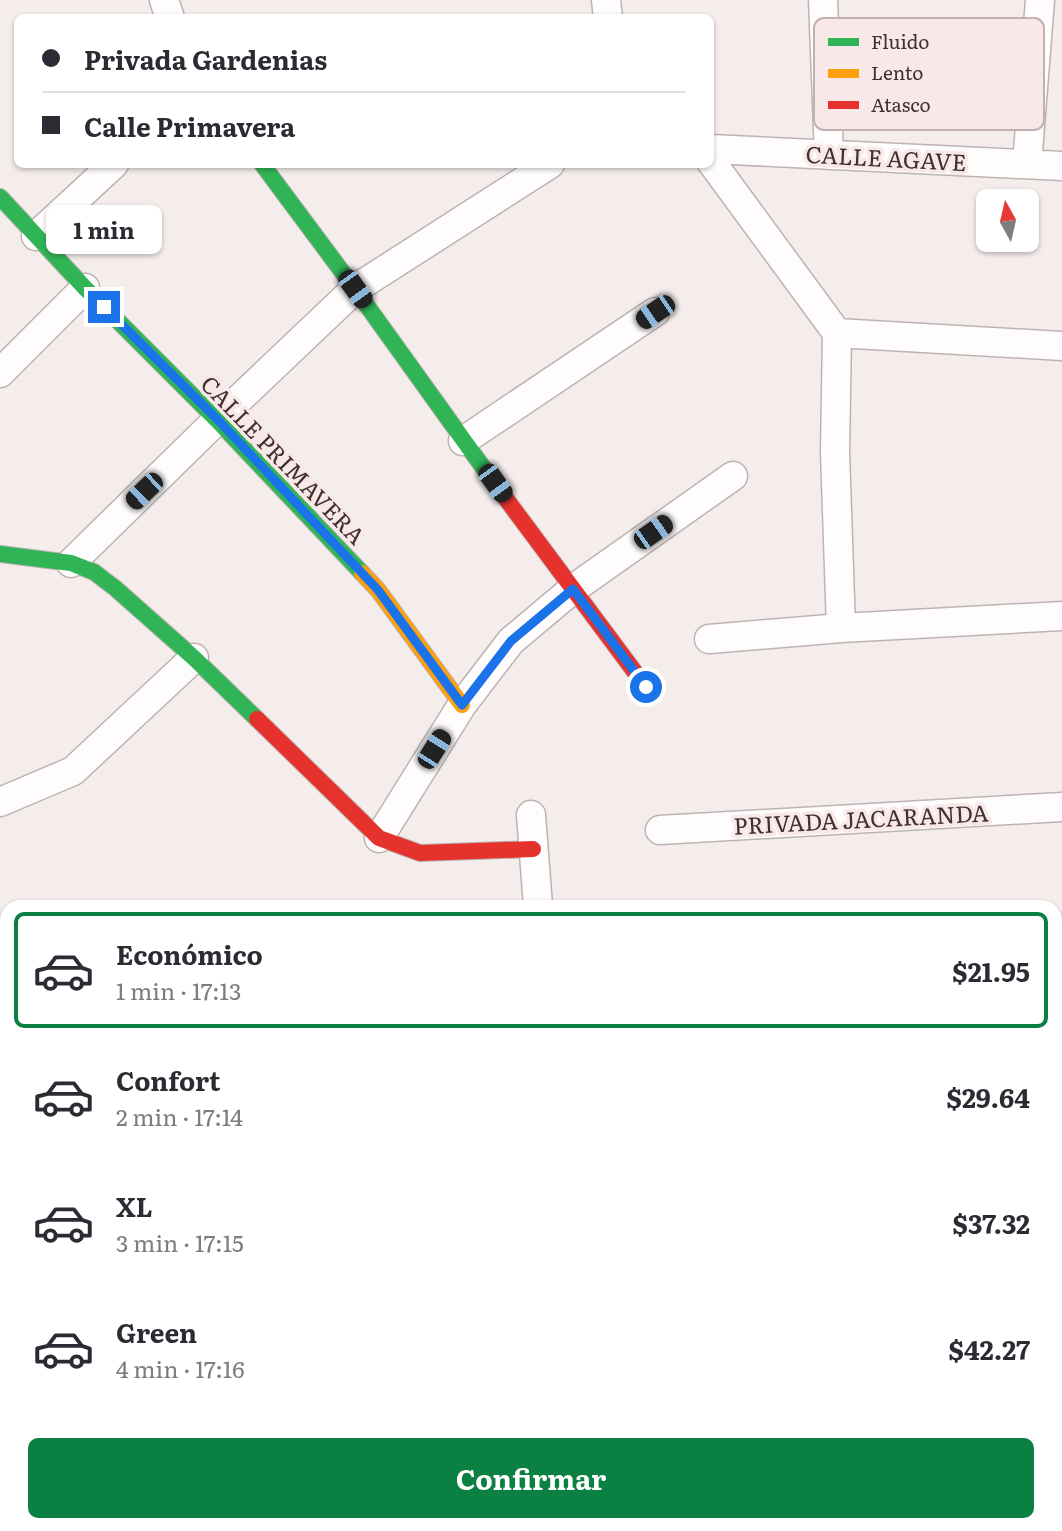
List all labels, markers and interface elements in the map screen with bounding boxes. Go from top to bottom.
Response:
legend [814,18,1044,130]
text: Fluido [871,27,929,55]
text: Privada Gardenias [84,39,327,78]
text: Lento [871,58,924,86]
text: Atasco [871,90,931,118]
text: Calle Primavera [84,106,295,145]
street label: CALLE AGAVE [805,136,967,178]
north arrow [976,189,1040,252]
map controls [976,189,1039,252]
callout: 1 min [46,205,162,254]
text: 1 min [73,212,135,246]
car [335,266,376,312]
route end [88,291,120,323]
car [632,292,679,332]
street label: CALLE PRIMAVERA [194,367,374,551]
car [475,460,516,506]
car [122,469,167,513]
car [630,511,677,553]
route start [630,671,662,703]
car [414,726,455,772]
street label: PRIVADA JACARANDA [733,794,989,842]
text: Económico [116,934,263,973]
icon: car [32,939,95,1002]
text: $21.95 [952,951,1030,990]
text: 1 min · 17:13 [116,973,241,1007]
text: Confort [116,1060,220,1099]
icon: car [32,1065,95,1128]
text: $29.64 [946,1077,1030,1116]
text: 2 min · 17:14 [116,1099,243,1133]
text: XL [116,1186,153,1225]
icon: car [32,1191,95,1254]
text: $37.32 [953,1203,1030,1242]
text: 3 min · 17:15 [116,1225,244,1259]
text: Green [116,1312,197,1351]
icon: car [32,1317,95,1380]
text: $42.27 [949,1329,1030,1368]
text: 4 min · 17:16 [116,1351,245,1385]
button: Confirmar [28,1438,1034,1518]

